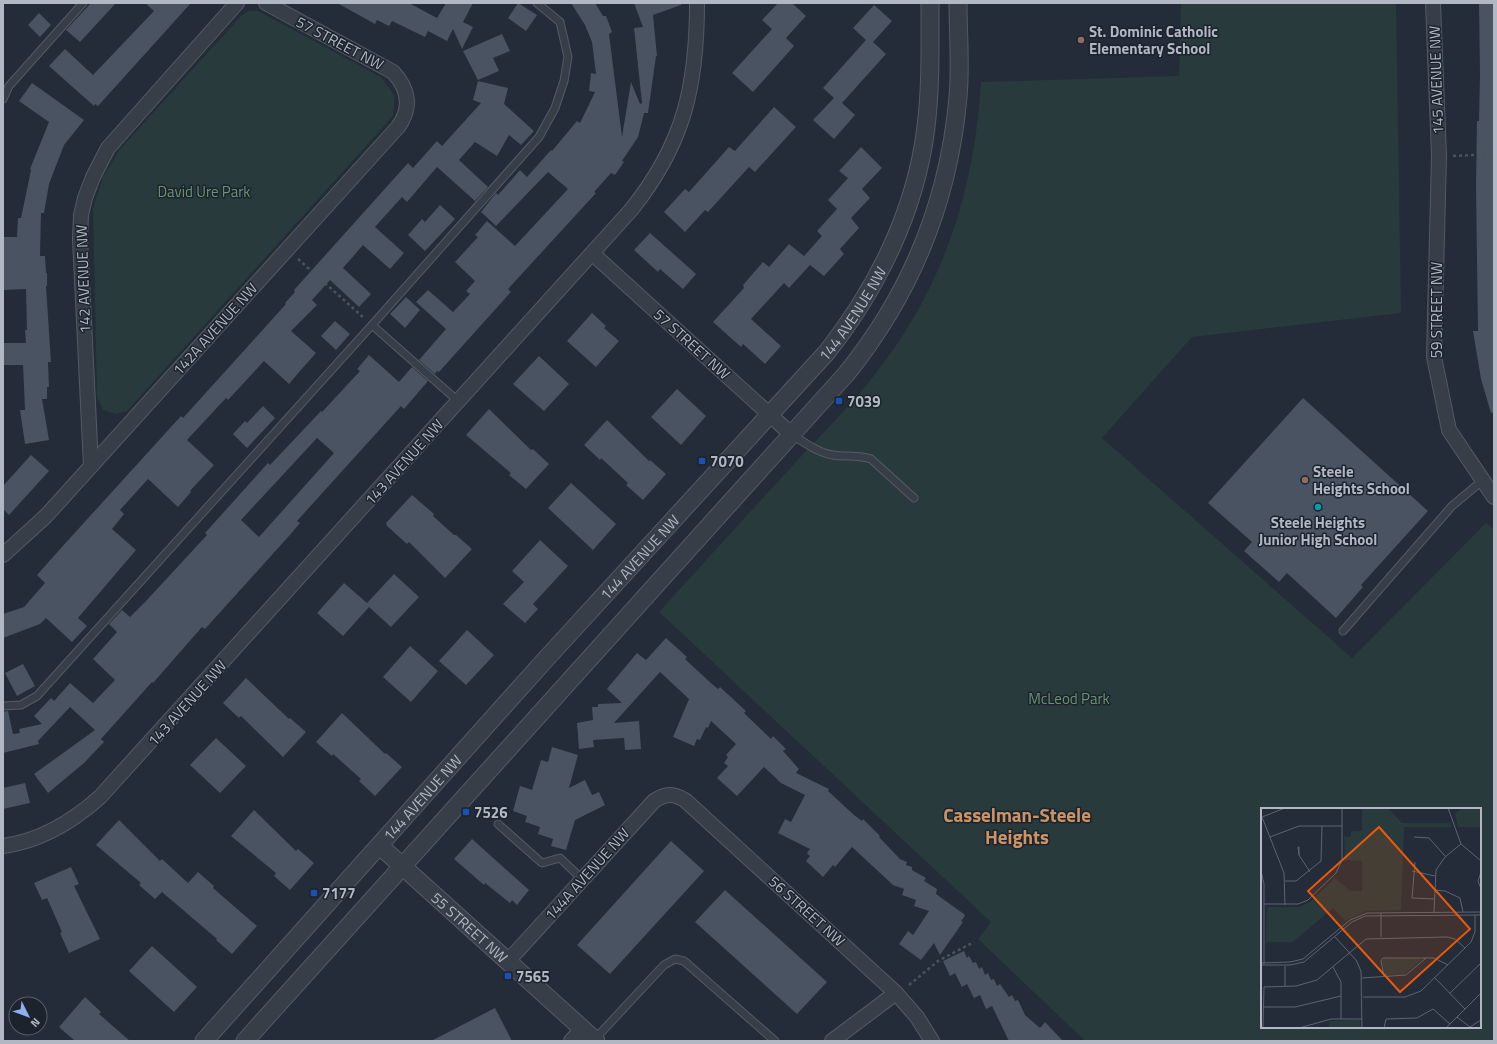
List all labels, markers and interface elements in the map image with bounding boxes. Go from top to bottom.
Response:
street label: 57 STREET NW [292,10,388,76]
place label: St. Dominic Catholic Elementary School [1089,20,1218,60]
street label: 145 AVENUE NW [1423,25,1449,135]
marker: St. Dominic Catholic Elementary School [1076,35,1086,45]
park label: David Ure Park [157,180,251,203]
street label: 142 AVENUE NW [70,224,96,334]
street label: 144 AVENUE NW [813,262,892,366]
street label: 59 STREET NW [1425,262,1448,358]
street label: 142A AVENUE NW [167,278,263,380]
street label: 57 STREET NW [648,303,736,385]
place label: 7039 [847,390,881,413]
marker: 7039 [834,396,844,406]
street label: 143 AVENUE NW [359,414,449,510]
place label: 7070 [710,450,744,473]
marker: 7070 [697,456,707,466]
place label: Steele Heights School [1313,460,1410,500]
marker: Steele Heights School [1300,475,1310,485]
marker: Steele Heights Junior High School [1313,502,1323,512]
street label: 144 AVENUE NW [594,509,685,605]
place label: Steele Heights Junior High School [1259,511,1377,551]
street label: 143 AVENUE NW [142,655,232,751]
park label: McLeod Park [1028,687,1110,710]
street label: 144 AVENUE NW [377,749,467,846]
district label: Casselman-Steele Heights [943,800,1091,851]
place label: 7526 [474,801,508,824]
marker: 7526 [461,807,471,817]
inset map [1261,808,1481,1028]
street label: 144A AVENUE NW [539,823,635,925]
street label: 56 STREET NW [763,870,851,952]
place label: 7177 [322,882,356,905]
street label: 55 STREET NW [426,886,513,968]
marker: 7177 [309,888,319,898]
place label: 7565 [516,965,550,988]
marker: 7565 [503,971,513,981]
north arrow [8,996,48,1036]
text: N [27,1015,44,1031]

